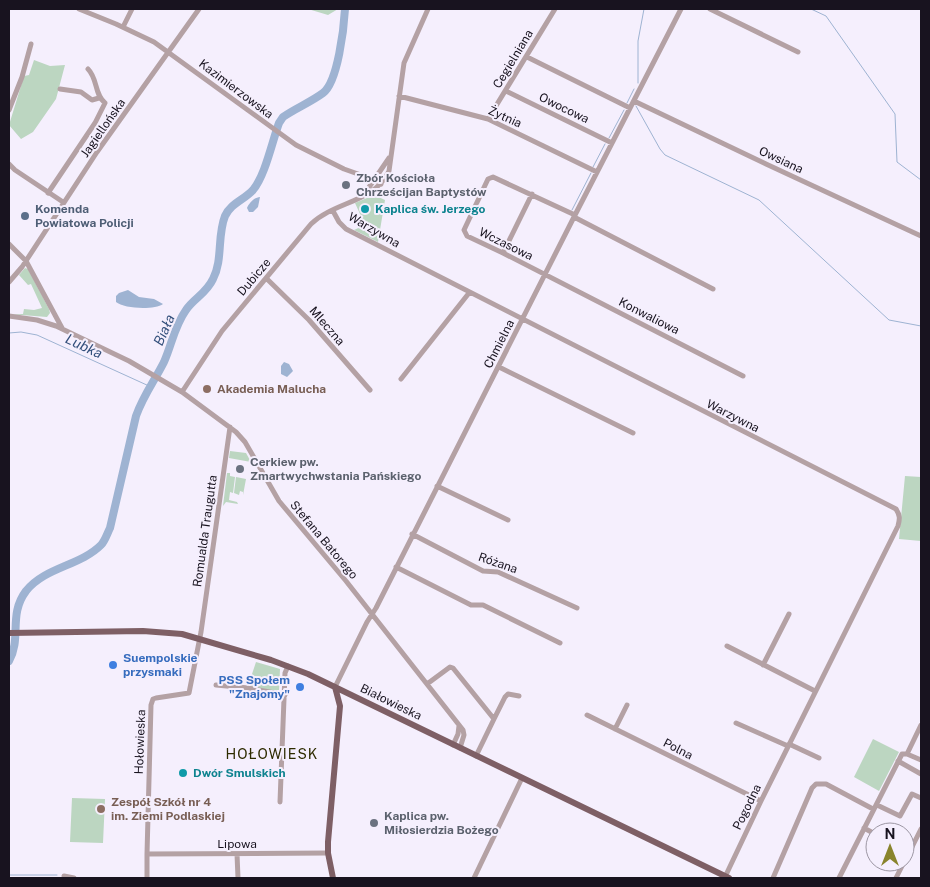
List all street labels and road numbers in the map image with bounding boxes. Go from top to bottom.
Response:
street label: Cegielniana [490,27,536,91]
street label: Kazimierzowska [196,57,276,121]
street label: Owocowa [537,90,591,126]
street label: Jagiellońska [78,96,128,160]
street label: Żytnia [486,103,524,131]
street label: Owsiana [757,144,805,176]
street label: Warzywna [346,210,402,250]
street label: Wczasowa [477,225,535,263]
street label: Dubicze [234,255,274,299]
street label: Konwaliowa [616,295,682,337]
street label: Mleczna [306,304,348,348]
street label: Chmielna [481,317,517,371]
street label: Warzywna [704,397,762,435]
street label: Romualda Traugutta [190,474,220,588]
street label: Stefana Batorego [287,498,361,582]
street label: Różana [477,550,519,576]
street label: Białowieska [358,681,424,723]
street label: Hołowieska [132,709,148,775]
street label: Polna [661,736,695,762]
street label: Pogodna [730,782,764,832]
street label: Lipowa [217,837,257,851]

